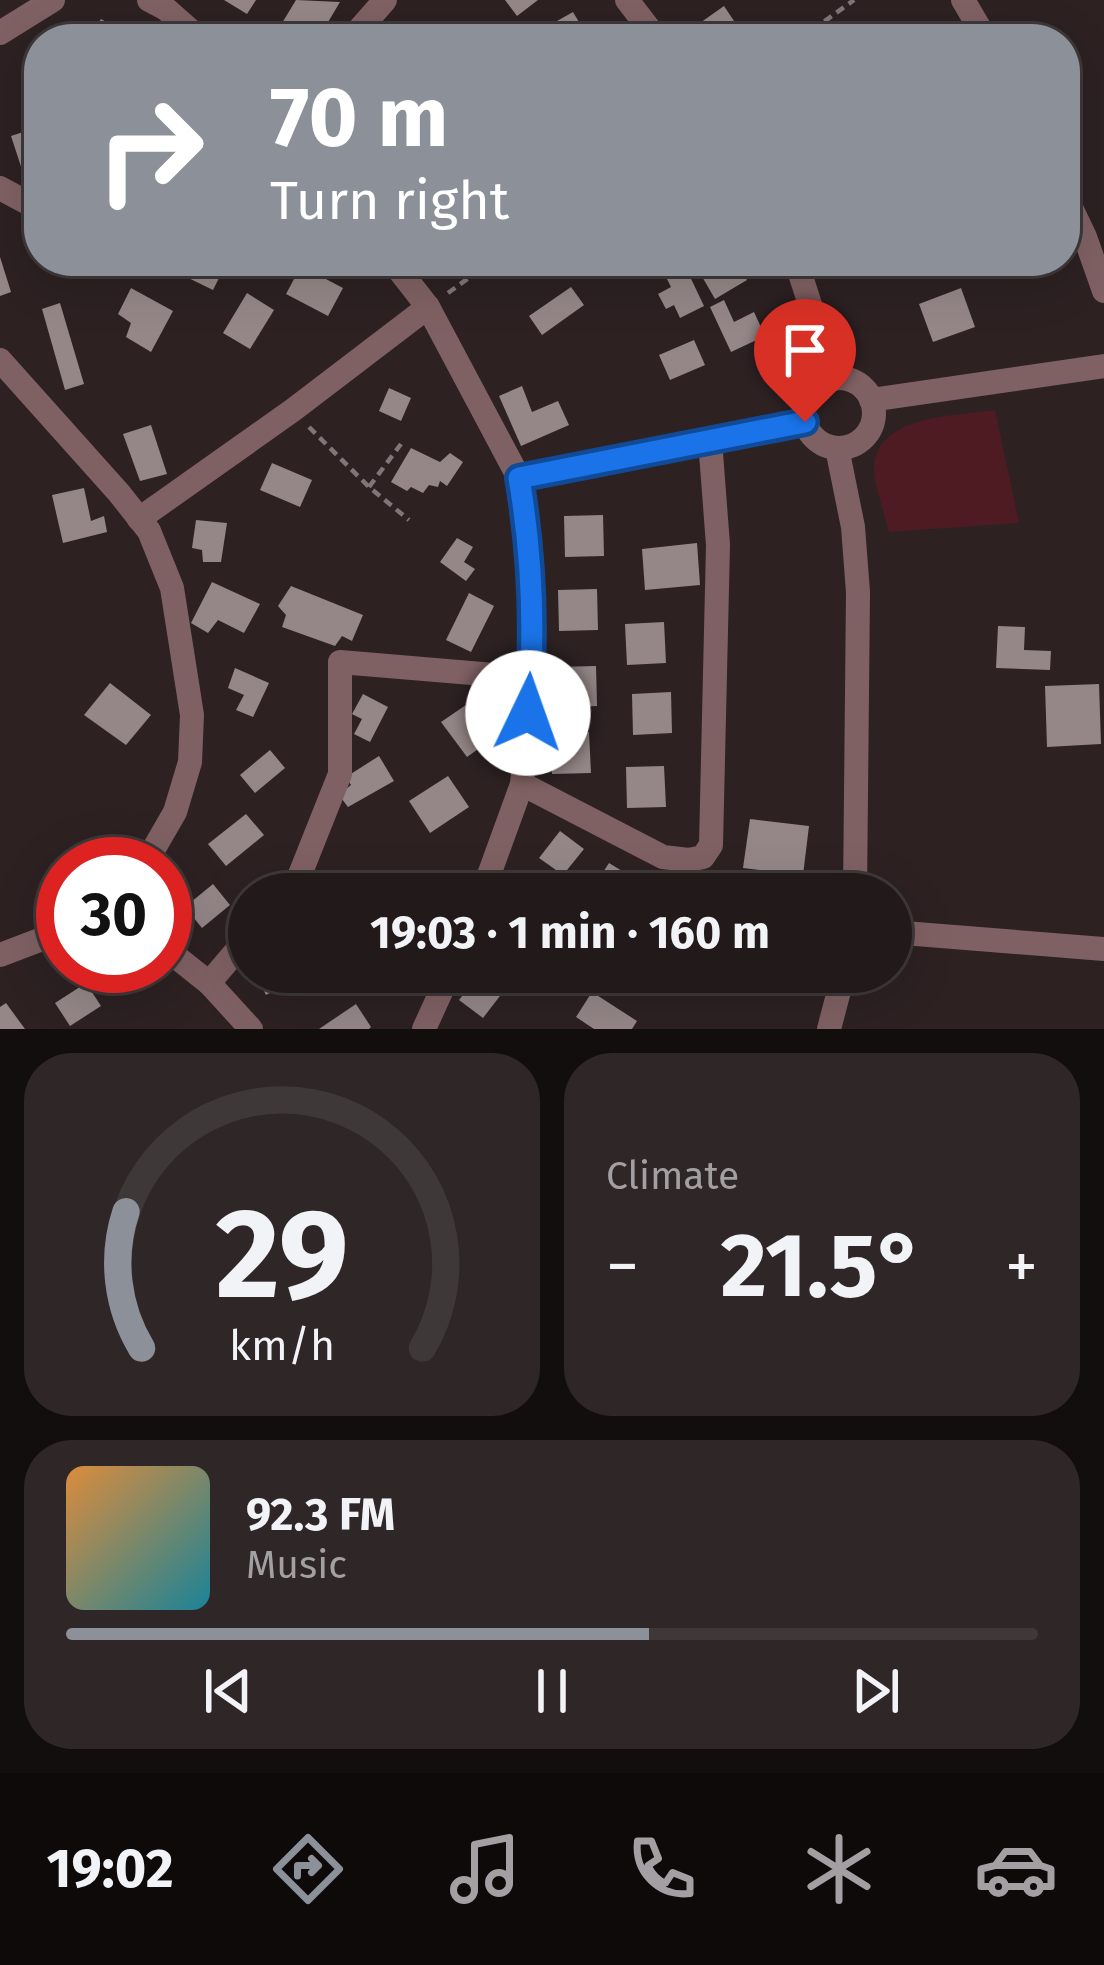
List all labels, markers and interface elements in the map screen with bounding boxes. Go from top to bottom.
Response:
text: 70 m [270,67,448,168]
icon: right [72,72,228,228]
text: Turn right [270,169,509,233]
pin [754,299,856,422]
icon: arrive [772,317,838,383]
position arrow [465,650,591,776]
speed limit sign: 30 [36,837,192,993]
text: 19:03 · 1 min · 160 m [370,906,770,960]
text: Climate [606,1153,739,1199]
text: 29 [215,1180,349,1330]
text: 21.5° [721,1212,924,1320]
text: − [606,1227,639,1306]
text: + [1005,1227,1038,1306]
text: km/h [229,1319,335,1370]
text: 92.3 FM [246,1488,395,1542]
text: Music [246,1542,347,1588]
icon: previous [195,1658,261,1724]
icon: pause [519,1658,585,1724]
icon: next [843,1658,909,1724]
icon: directions [266,1827,350,1911]
icon: music [443,1827,527,1911]
icon: phone [620,1827,704,1911]
icon: climate [797,1827,881,1911]
icon: car [974,1827,1058,1911]
text: 19:02 [46,1837,174,1901]

